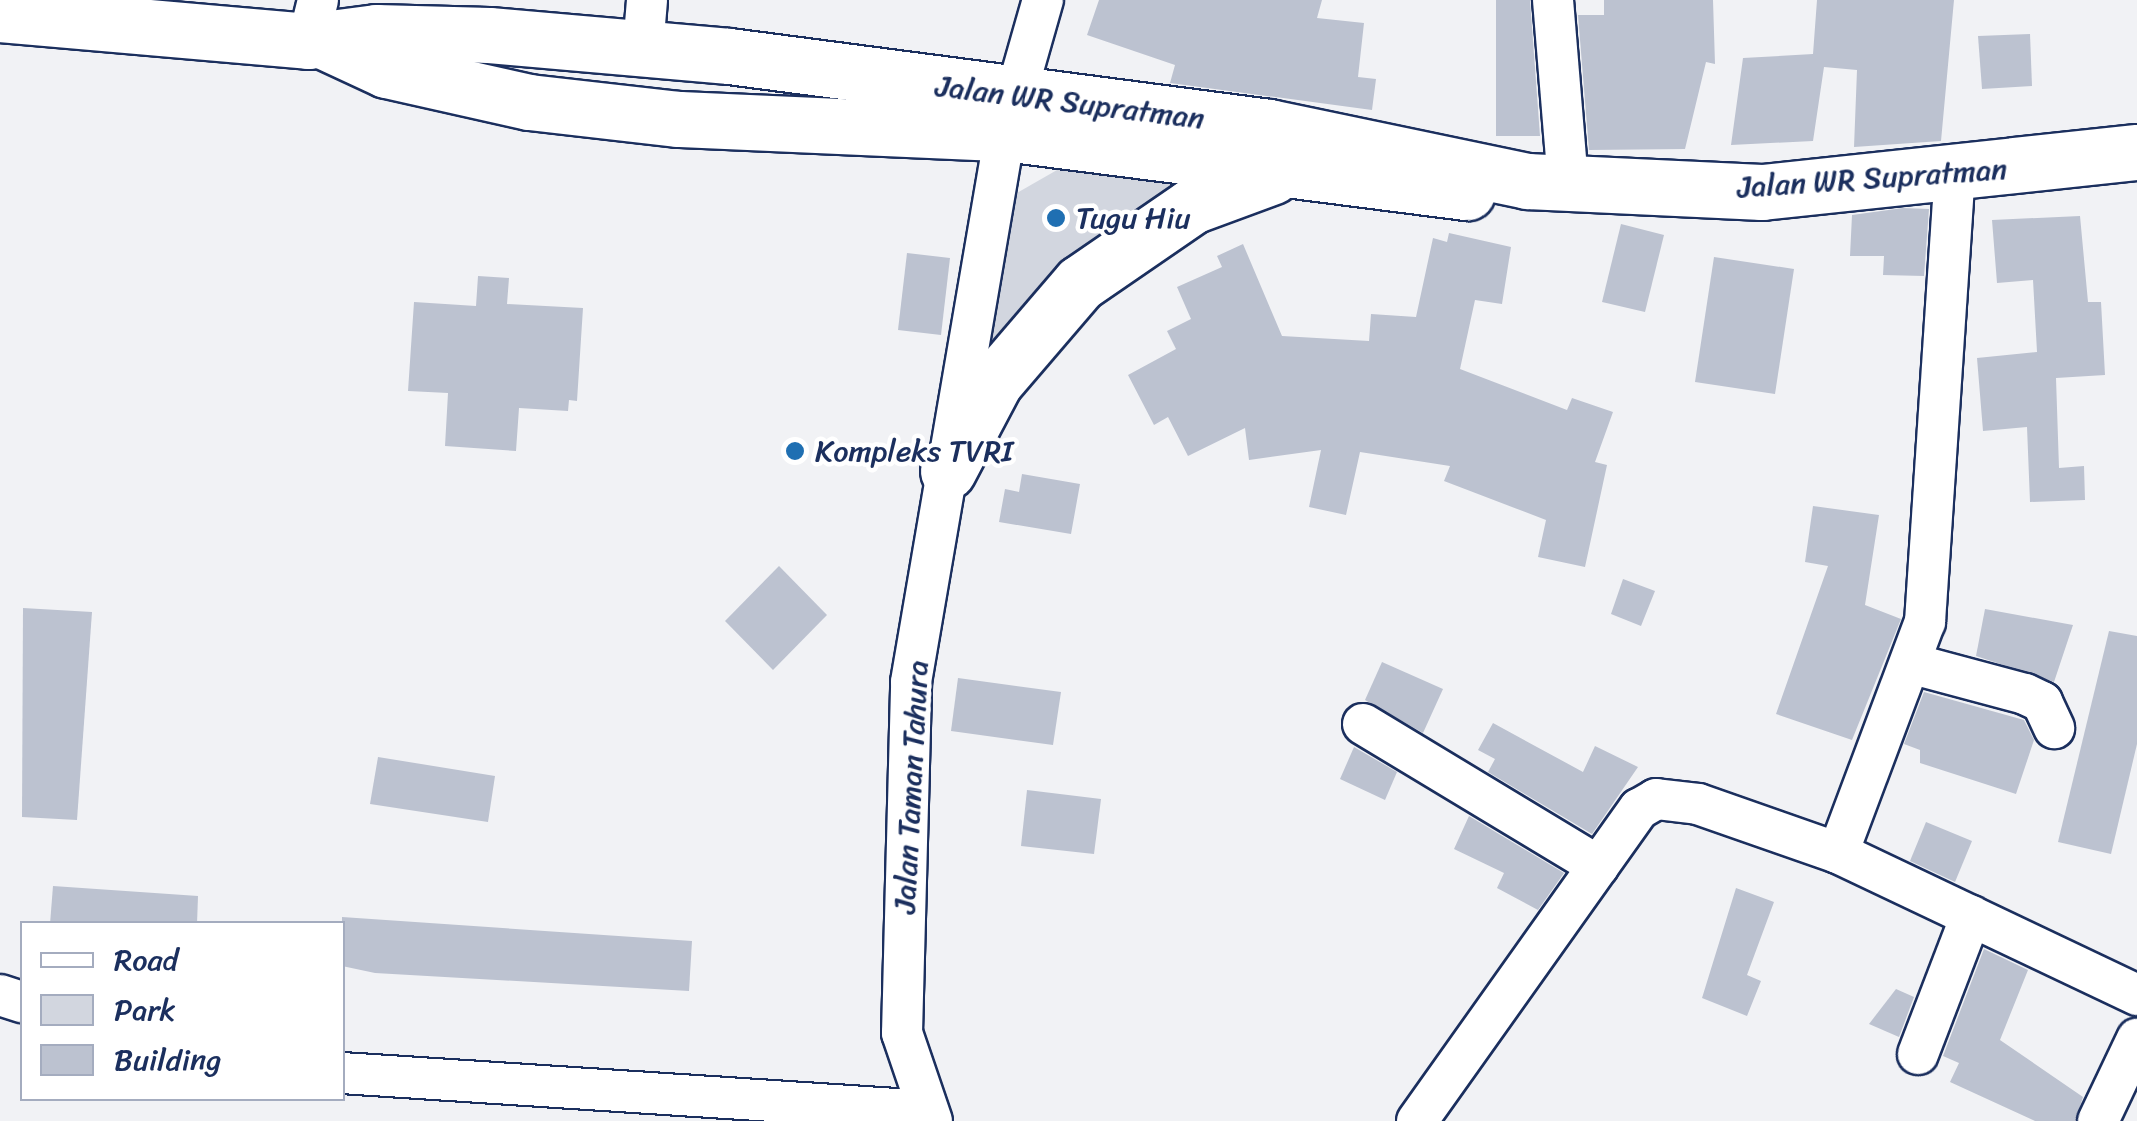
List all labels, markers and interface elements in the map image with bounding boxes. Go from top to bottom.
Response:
street label: Jalan WR Supratman [934,68,1206,136]
street label: Jalan WR Supratman [1736,151,2008,205]
place label: Tugu Hiu [1076,200,1191,236]
marker: Tugu Hiu [1045,207,1067,229]
place label: Kompleks TVRI [815,433,1013,469]
marker: Kompleks TVRI [784,440,806,462]
street label: Jalan Taman Tahura [886,658,936,916]
legend [20,921,345,1101]
text: Road [114,933,178,987]
text: Park [114,983,176,1037]
text: Building [114,1033,221,1087]

